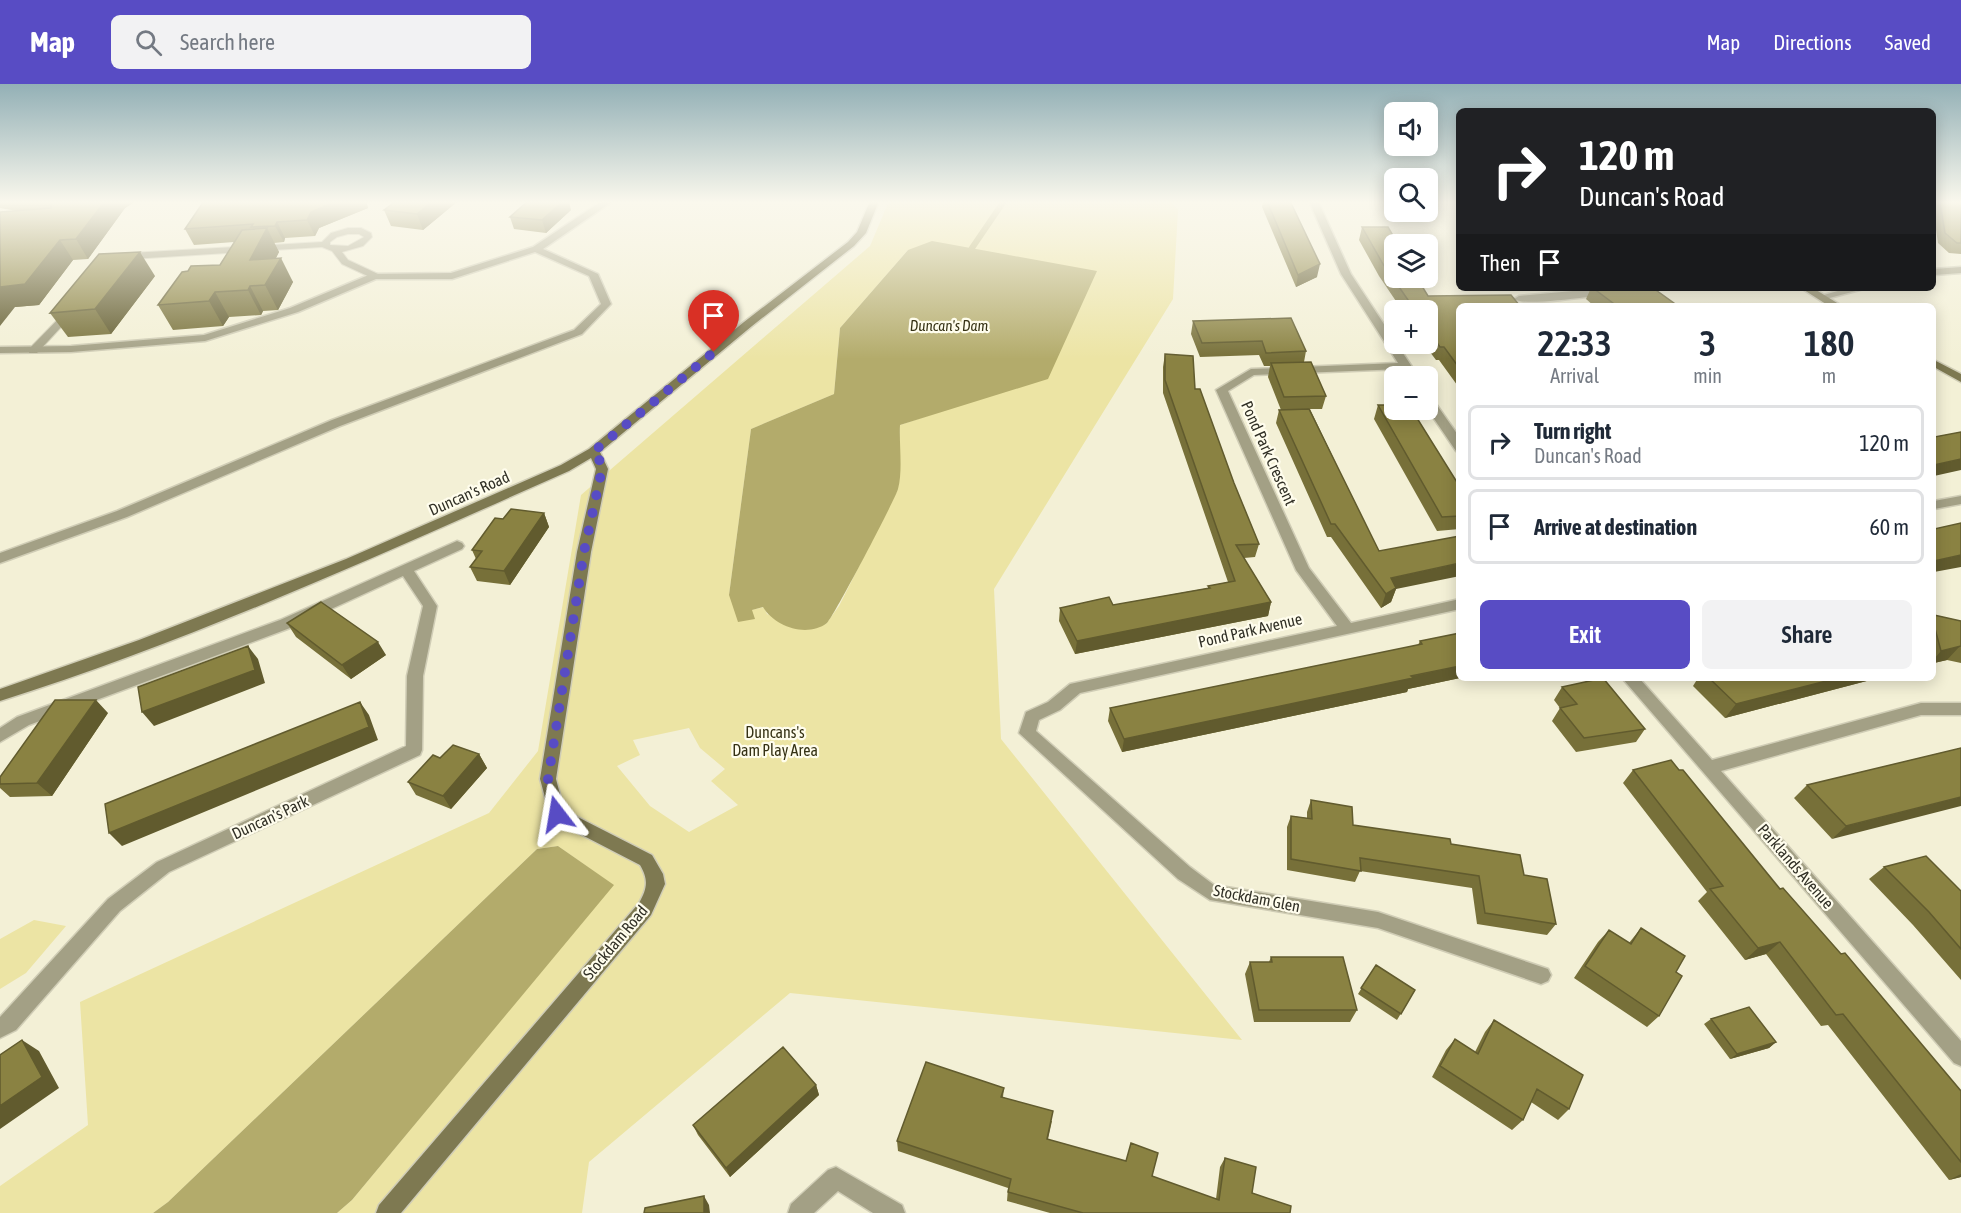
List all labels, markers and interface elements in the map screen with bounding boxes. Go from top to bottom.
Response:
search box [111,15,531,69]
text: Map [30,26,75,58]
icon: search [132,26,165,59]
text: Search here [180,29,275,55]
text: Map [1706,30,1740,54]
text: Directions [1773,30,1852,54]
text: Saved [1885,30,1931,54]
map controls [1384,102,1438,420]
button: sound [1384,102,1438,156]
text: 120 m [1579,131,1674,179]
icon: right [1480,132,1558,210]
button: search [1384,168,1438,222]
text: Duncan's Road [1579,181,1725,212]
button: layers [1384,234,1438,288]
icon: arrive [1533,246,1566,279]
text: Then [1480,250,1521,276]
pin [688,290,739,352]
icon: arrive [697,299,730,332]
button: + [1384,300,1438,354]
water label: Duncan's Dam [910,317,988,334]
text: 22:33 [1538,322,1612,364]
text: 3 [1699,322,1716,364]
text: 180 [1804,322,1854,364]
text: Arrival [1550,364,1599,387]
text: min [1693,364,1722,387]
text: m [1822,364,1836,387]
button: − [1384,366,1438,420]
street label: Pond Park Crescent [1238,398,1300,508]
text: Turn right [1534,418,1611,444]
icon: right [1483,426,1516,459]
text: 120 m [1859,430,1909,456]
text: Duncan's Road [1534,444,1642,467]
street label: Duncan's Road [426,467,512,519]
icon: arrive [1483,510,1516,543]
text: Arrive at destination [1534,514,1697,540]
text: 60 m [1869,514,1909,540]
button: Exit [1480,600,1690,669]
button: Share [1702,600,1912,669]
street label: Pond Park Avenue [1196,609,1304,651]
park label: Duncans's Dam Play Area [732,723,818,760]
position arrow [525,782,589,846]
street label: Duncan's Park [229,791,311,843]
street label: Parklands Avenue [1754,820,1838,912]
street label: Stockdam Glen [1212,881,1302,915]
street label: Stockdam Road [579,902,651,982]

